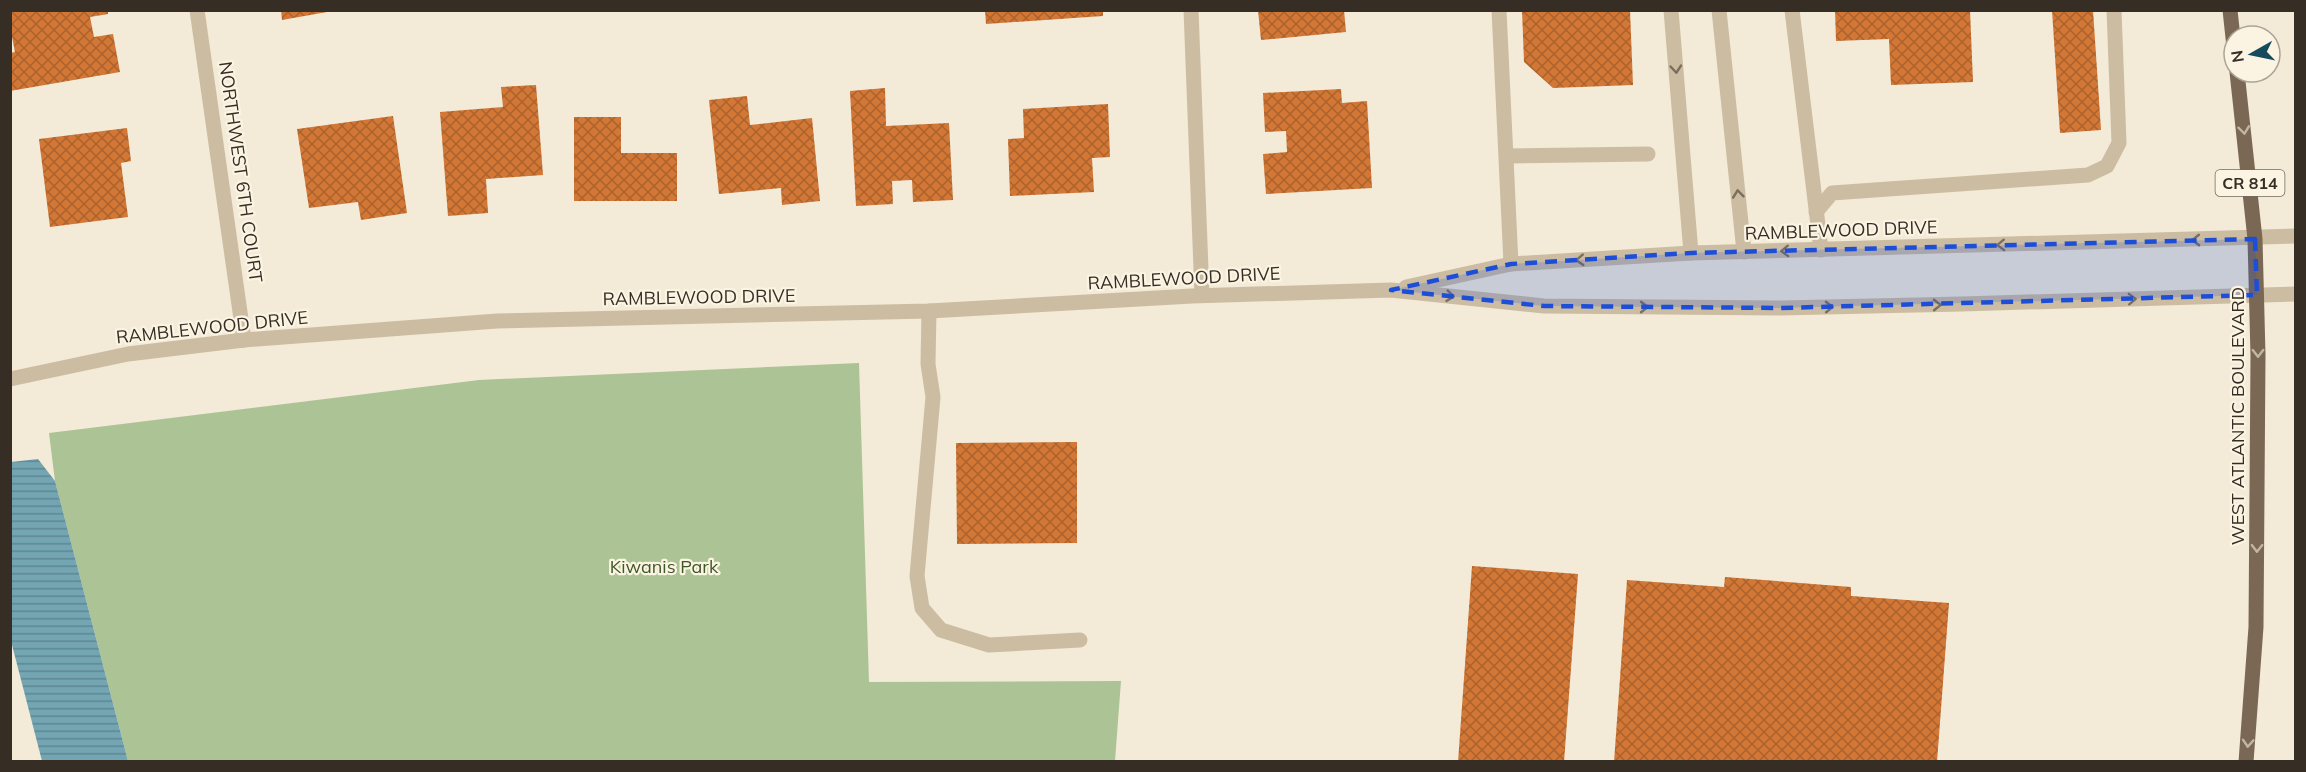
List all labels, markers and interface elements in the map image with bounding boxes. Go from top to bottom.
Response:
north arrow [2222,24,2282,84]
text: N [2226,49,2248,64]
street label: NORTHWEST 6TH COURT [214,60,268,284]
one-way arrow [1669,64,1682,73]
one-way arrow [2237,126,2250,135]
road number: CR 814 [2216,170,2284,196]
one-way arrow [1732,189,1745,198]
street label: RAMBLEWOOD DRIVE [1744,215,1938,245]
one-way arrow [2192,233,2201,246]
one-way arrow [1997,239,2006,251]
one-way arrow [1781,245,1790,257]
one-way arrow [1576,254,1585,267]
street label: RAMBLEWOOD DRIVE [1087,261,1281,295]
street label: RAMBLEWOOD DRIVE [602,284,796,310]
street label: WEST ATLANTIC BOULEVARD [2226,287,2249,545]
one-way arrow [1445,289,1454,302]
one-way arrow [2128,292,2137,305]
one-way arrow [1933,299,1942,311]
one-way arrow [1640,301,1649,313]
one-way arrow [1825,301,1834,313]
street label: RAMBLEWOOD DRIVE [115,305,309,349]
one-way arrow [2252,349,2264,358]
one-way arrow [2251,544,2263,553]
park label: Kiwanis Park [610,555,719,578]
one-way arrow [2241,739,2254,748]

